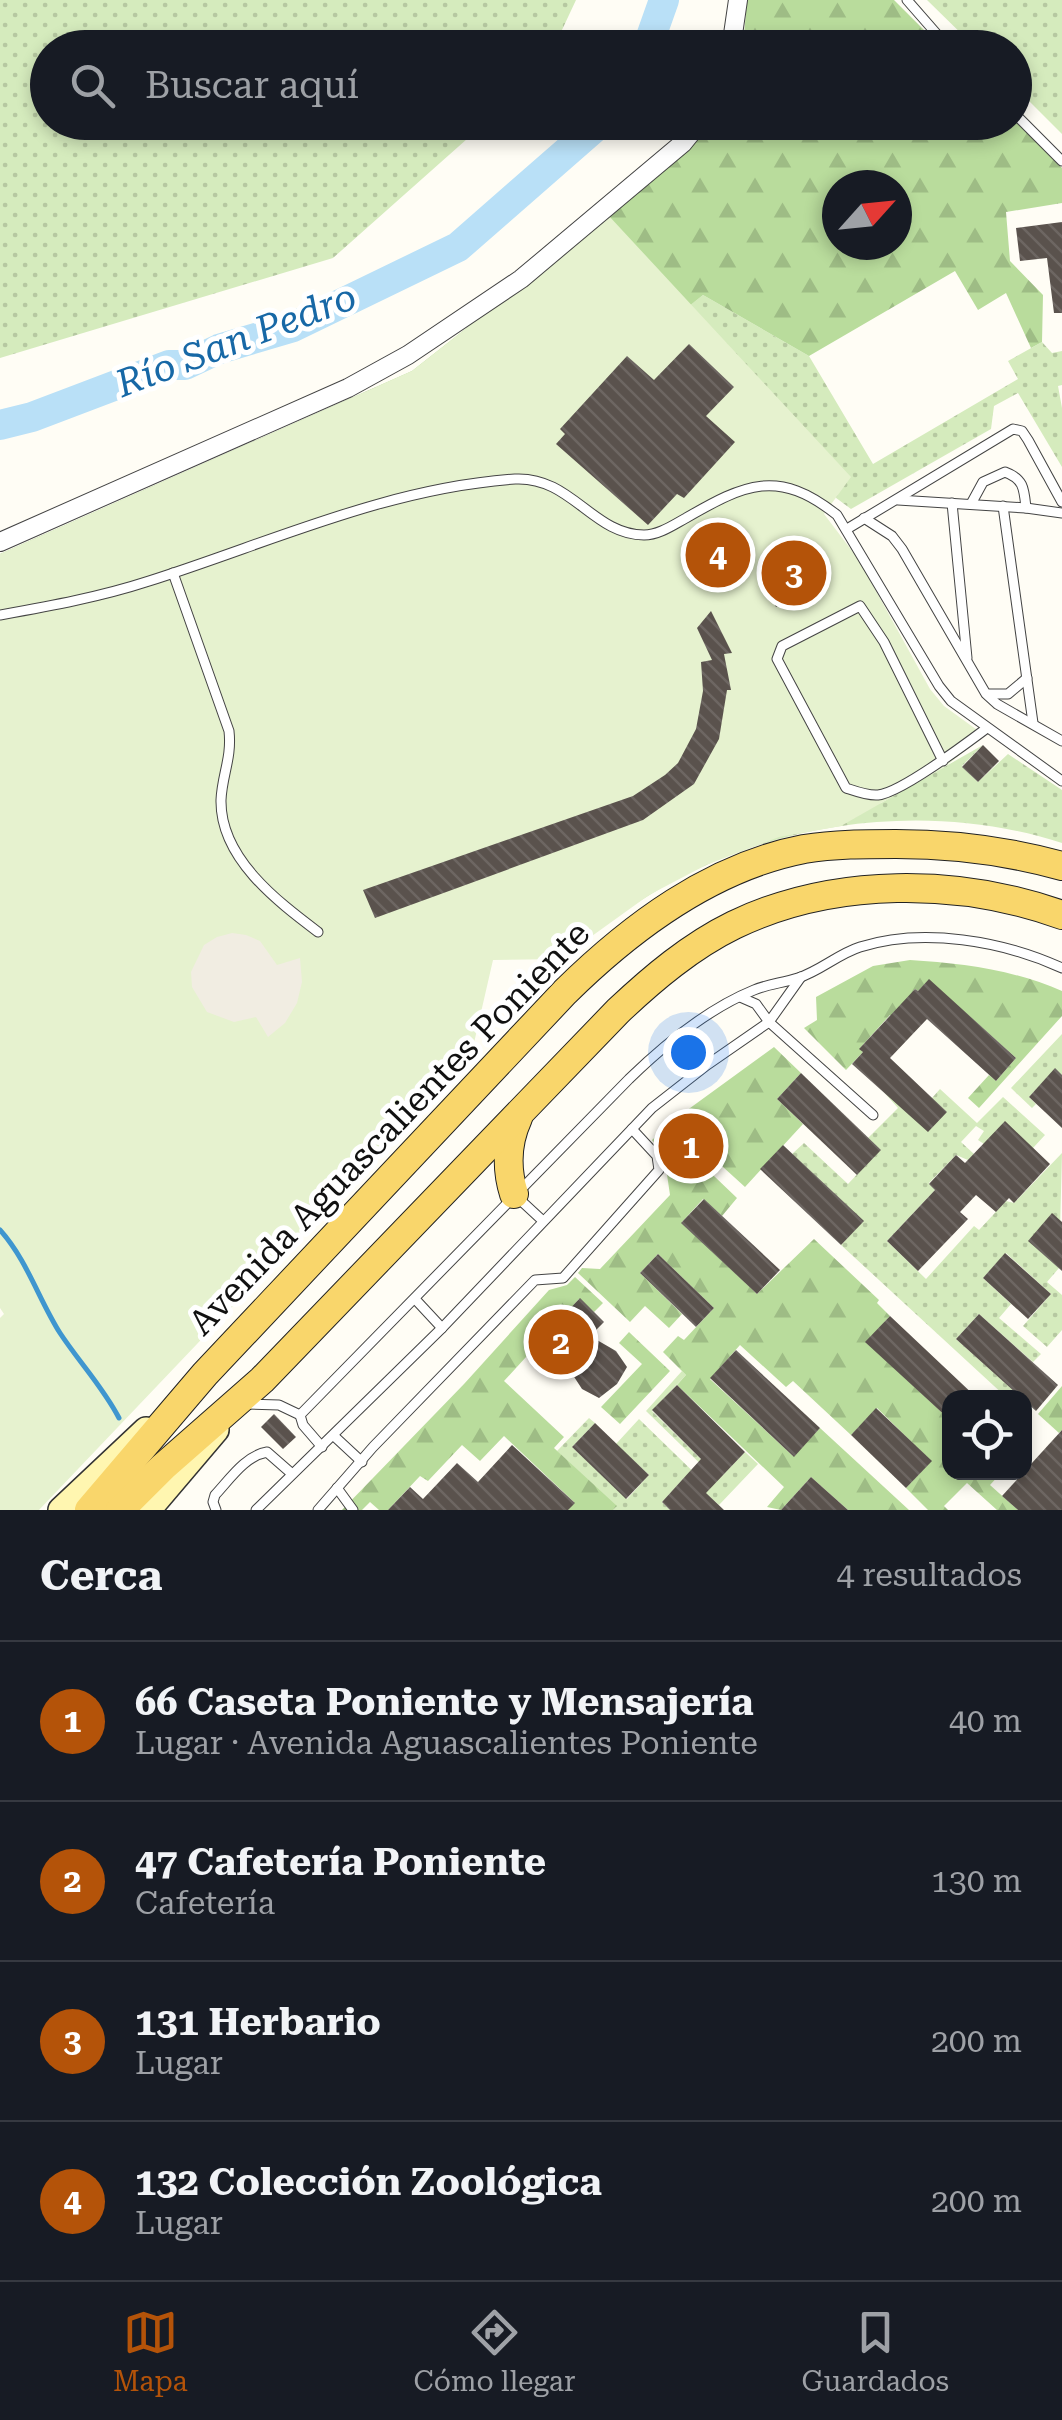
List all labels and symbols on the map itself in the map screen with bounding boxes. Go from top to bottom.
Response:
north arrow [822,170,912,260]
water label: Río San Pedro [109,274,362,406]
pin: 4 [686,518,750,592]
pin: 3 [762,536,826,610]
street label: Avenida Aguascalientes Poniente [181,913,598,1343]
your location [663,1027,714,1078]
pin: 1 [658,1108,724,1184]
pin: 2 [528,1304,594,1380]

